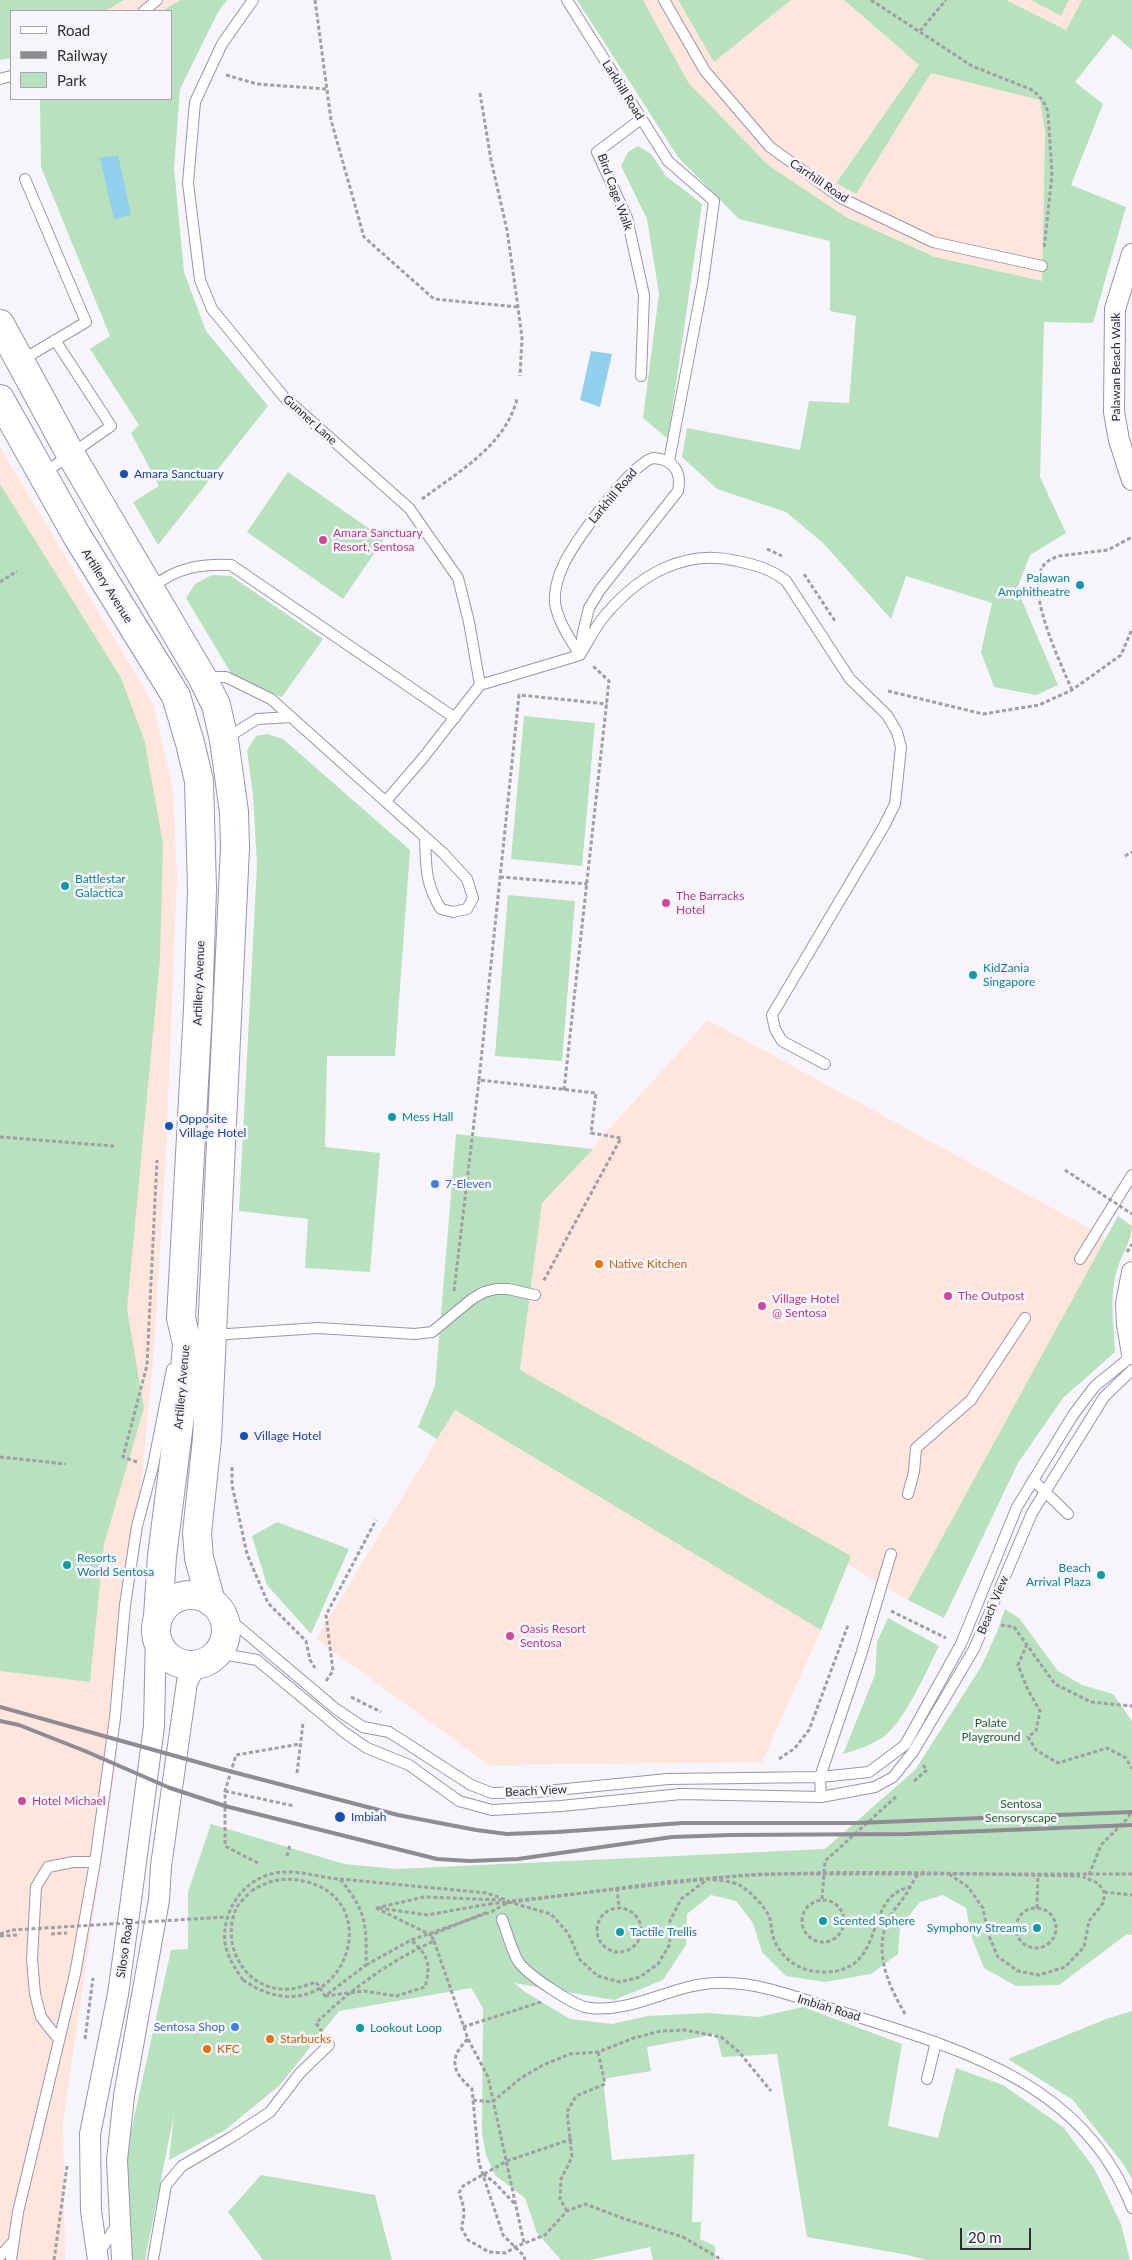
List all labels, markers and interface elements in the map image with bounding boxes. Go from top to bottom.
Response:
legend [10,10,172,100]
text: Road [57,21,90,39]
text: Railway [57,46,108,64]
street label: Larkhill Road [599,58,647,122]
text: Park [57,71,86,89]
street label: Bird Cage Walk [594,152,636,232]
street label: Carrhill Road [787,156,851,206]
street label: Palawan Beach Walk [1109,313,1123,421]
street label: Gunner Lane [280,392,340,448]
street label: Larkhill Road [586,466,640,526]
place label: Amara Sanctuary [134,467,224,481]
marker: Amara Sanctuary [118,468,130,480]
place label: Amara Sanctuary Resort, Sentosa [333,526,423,554]
marker: Amara Sanctuary Resort, Sentosa [317,534,329,546]
street label: Artillery Avenue [78,546,136,626]
place label: Palawan Amphitheatre [998,571,1070,599]
marker: Palawan Amphitheatre [1074,579,1086,591]
place label: Battlestar Galactica [75,872,126,900]
marker: Battlestar Galactica [59,880,71,892]
place label: The Barracks Hotel [676,889,744,917]
marker: The Barracks Hotel [660,897,672,909]
street label: Artillery Avenue [190,940,208,1026]
place label: KidZania Singapore [983,961,1035,989]
marker: KidZania Singapore [967,969,979,981]
place label: Mess Hall [402,1110,453,1124]
marker: Mess Hall [386,1111,398,1123]
place label: Opposite Village Hotel [179,1112,246,1140]
marker: Opposite Village Hotel [163,1120,175,1132]
place label: 7-Eleven [445,1177,491,1191]
marker: 7-Eleven [429,1178,441,1190]
place label: Native Kitchen [609,1257,687,1271]
marker: Native Kitchen [593,1258,605,1270]
place label: The Outpost [958,1289,1025,1303]
marker: The Outpost [942,1290,954,1302]
place label: Village Hotel @ Sentosa [772,1292,839,1320]
marker: Village Hotel @ Sentosa [756,1300,768,1312]
street label: Artillery Avenue [171,1344,193,1430]
place label: Village Hotel [254,1429,321,1443]
marker: Village Hotel [238,1430,250,1442]
place label: Resorts World Sentosa [77,1551,154,1579]
marker: Resorts World Sentosa [61,1559,73,1571]
place label: Beach Arrival Plaza [1026,1561,1091,1589]
marker: Beach Arrival Plaza [1095,1569,1107,1581]
street label: Beach View [974,1574,1012,1636]
place label: Oasis Resort Sentosa [520,1622,586,1650]
marker: Oasis Resort Sentosa [504,1630,516,1642]
park label: Palate Playground [961,1716,1021,1744]
street label: Beach View [505,1782,567,1800]
place label: Hotel Michael [32,1794,106,1808]
marker: Hotel Michael [16,1795,28,1807]
park label: Sentosa Sensoryscape [985,1797,1057,1825]
marker: Imbiah [333,1810,347,1824]
place label: Imbiah [351,1810,386,1824]
place label: Scented Sphere [833,1914,915,1928]
marker: Scented Sphere [817,1915,829,1927]
street label: Siloso Road [114,1917,136,1979]
place label: Symphony Streams [927,1921,1027,1935]
marker: Symphony Streams [1031,1922,1043,1934]
place label: Tactile Trellis [630,1925,697,1939]
marker: Tactile Trellis [614,1926,626,1938]
street label: Imbiah Road [796,1992,862,2024]
place label: Sentosa Shop [154,2020,225,2034]
marker: Sentosa Shop [229,2021,241,2033]
place label: Lookout Loop [370,2021,442,2035]
marker: Lookout Loop [354,2022,366,2034]
place label: Starbucks [280,2032,331,2046]
marker: Starbucks [264,2033,276,2045]
place label: KFC [217,2042,240,2056]
marker: KFC [201,2043,213,2055]
scale bar [962,2218,1033,2250]
text: 20 m [968,2228,1002,2246]

